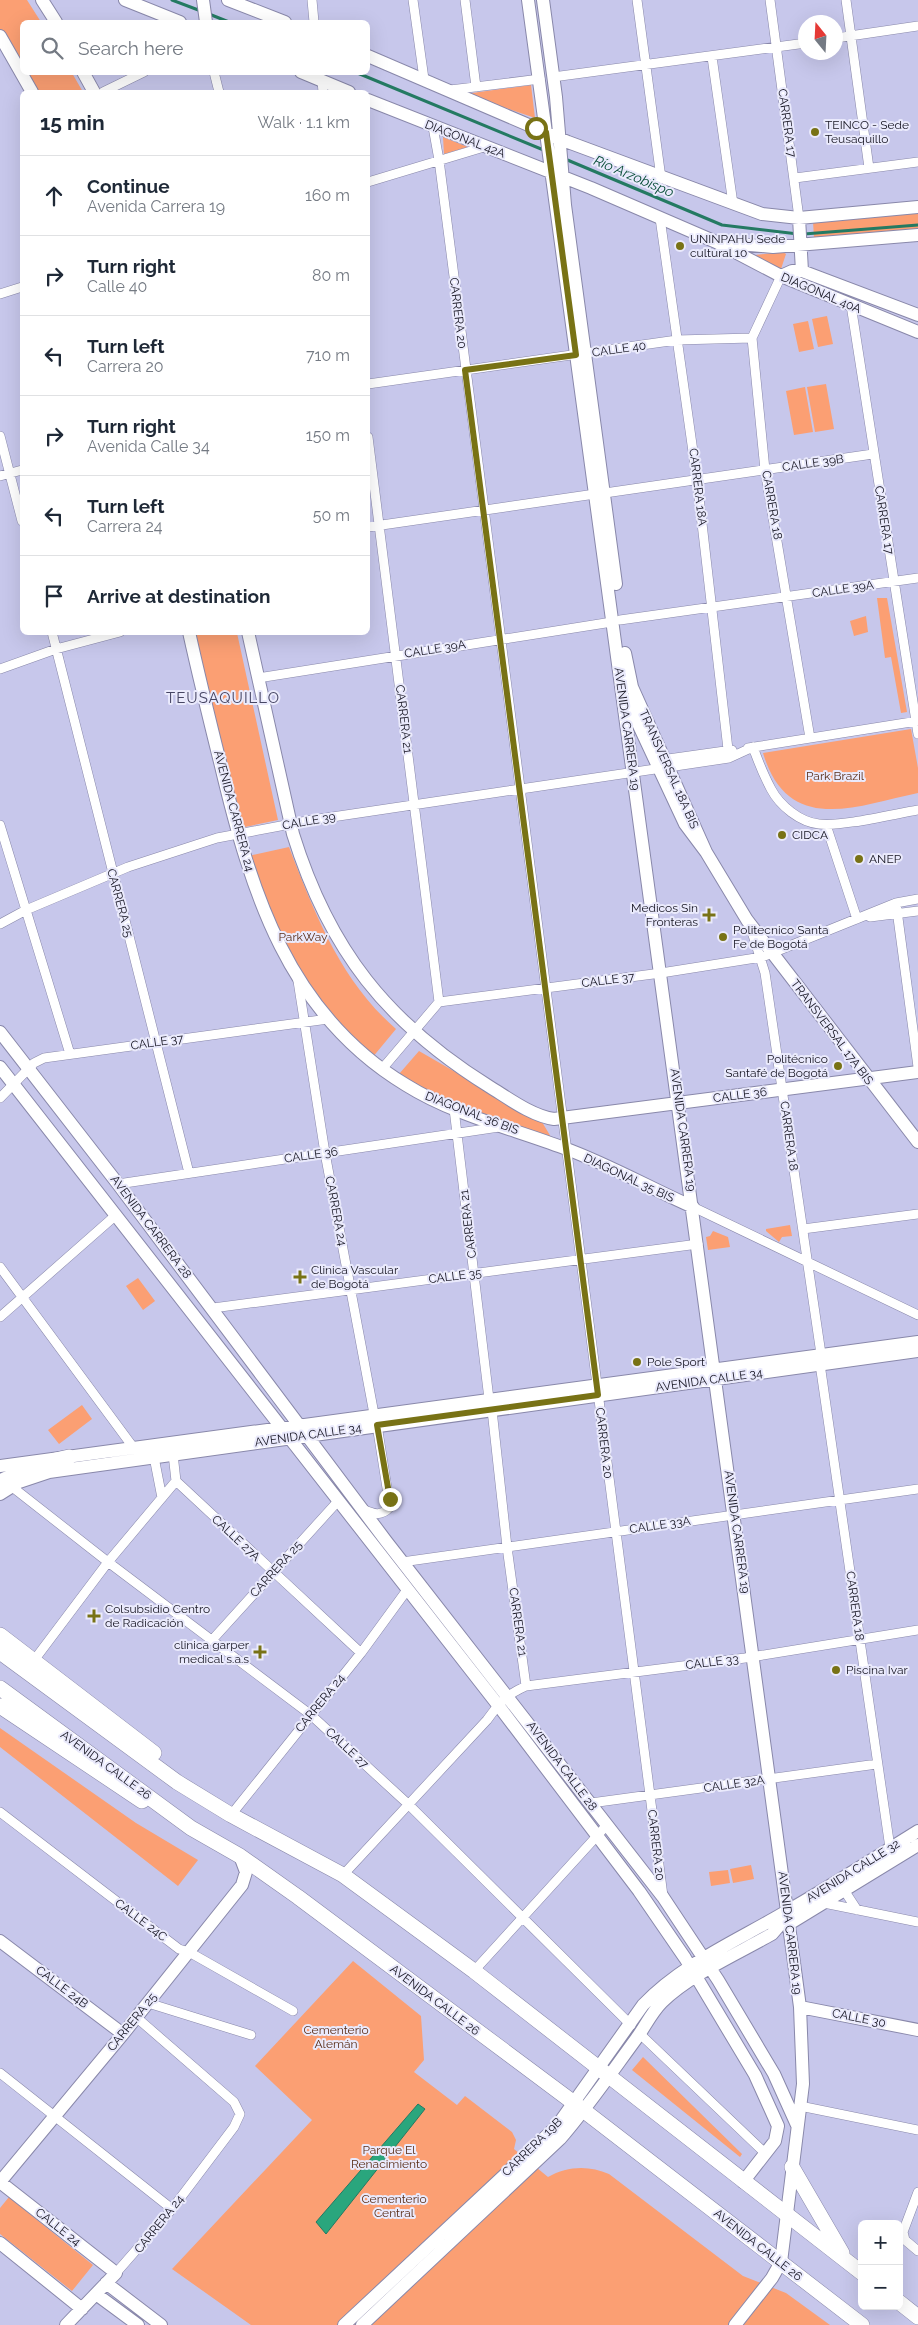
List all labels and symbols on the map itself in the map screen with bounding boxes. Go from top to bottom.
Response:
north arrow [798,15,843,60]
street label: CARRERA 17 [775,88,799,159]
street label: DIAGONAL 42A [423,117,507,161]
route start [525,117,548,140]
place label: TEINCO - Sede Teusaquillo [825,118,909,146]
marker: TEINCO - Sede Teusaquillo [809,126,821,138]
water label: Río Arzobispo [592,152,676,200]
place label: UNINPAHU Sede cultural 10 [690,232,785,260]
marker: UNINPAHU Sede cultural 10 [674,240,686,252]
street label: DIAGONAL 40A [779,270,863,316]
street label: CARRERA 20 [447,277,469,349]
street label: CALLE 40 [591,338,647,360]
street label: CARRERA 18A [686,447,710,527]
street label: CALLE 39B [781,452,845,474]
street label: CARRERA 18 [759,469,785,541]
street label: CARRERA 17 [872,485,896,556]
street label: CALLE 39A [811,578,875,600]
street label: CALLE 39A [403,637,467,661]
street label: AVENIDA CARRERA 19 [611,667,643,791]
street label: CARRERA 21 [393,684,415,754]
district label: TEUSAQUILLO [166,689,280,707]
street label: TRANSVERSAL 18A BIS [636,707,702,831]
street label: AVENIDA CARRERA 24 [211,749,257,874]
park label: Park Brazil [806,769,865,783]
street label: CALLE 39 [281,809,337,833]
place label: CIDCA [792,828,828,842]
marker: CIDCA [776,829,788,841]
place label: ANEP [869,852,902,866]
marker: ANEP [853,853,865,865]
street label: CARRERA 25 [104,867,136,939]
place label: Medicos Sin Fronteras [631,901,698,929]
marker: Medicos Sin Fronteras [702,908,716,922]
place label: Politecnico Santa Fe de Bogotá [733,923,829,951]
park label: ParkWay [278,930,328,944]
marker: Politecnico Santa Fe de Bogotá [717,931,729,943]
street label: CALLE 37 [581,970,636,990]
street label: TRANSVERSAL 17A BIS [788,977,876,1087]
street label: CALLE 37 [130,1031,185,1053]
place label: Politécnico Santafé de Bogotá [725,1052,828,1080]
marker: Politécnico Santafé de Bogotá [832,1060,844,1072]
street label: AVENIDA CARRERA 19 [667,1068,699,1192]
street label: CALLE 36 [712,1085,768,1105]
street label: DIAGONAL 36 BIS [423,1089,521,1137]
street label: CARRERA 18 [777,1100,801,1172]
street label: CALLE 36 [283,1144,339,1166]
street label: DIAGONAL 35 BIS [581,1151,677,1205]
street label: AVENIDA CARRERA 28 [108,1173,194,1281]
street label: CARRERA 24 [322,1175,350,1247]
street label: CARRERA 21 [457,1189,479,1259]
place label: Clinica Vascular de Bogotá [311,1263,399,1291]
street label: CALLE 35 [428,1266,483,1286]
marker: Clinica Vascular de Bogotá [293,1270,307,1284]
place label: Pole Sport [647,1355,705,1369]
marker: Pole Sport [631,1356,643,1368]
street label: AVENIDA CALLE 34 [655,1366,764,1394]
street label: CARRERA 20 [593,1407,615,1479]
street label: AVENIDA CALLE 34 [254,1421,363,1449]
street label: AVENIDA CARRERA 19 [721,1470,753,1594]
route end [379,1488,402,1511]
street label: CALLE 27A [209,1512,263,1564]
street label: CALLE 33A [629,1514,691,1536]
street label: CARRERA 25 [247,1538,305,1600]
street label: CARRERA 18 [843,1570,867,1642]
street label: CARRERA 21 [506,1587,530,1657]
place label: Colsubsidio Centro de Radicación [105,1602,210,1630]
marker: Colsubsidio Centro de Radicación [87,1609,101,1623]
place label: clinica garper medical s.a.s [174,1638,250,1666]
marker: clinica garper medical s.a.s [253,1645,267,1659]
street label: CALLE 33 [685,1652,739,1672]
place label: Piscina Ivar [846,1663,908,1677]
marker: Piscina Ivar [830,1664,842,1676]
street label: CARRERA 24 [292,1671,348,1735]
street label: AVENIDA CALLE 28 [524,1719,600,1813]
street label: CALLE 27 [323,1725,372,1772]
street label: AVENIDA CALLE 26 [58,1728,154,1802]
street label: CALLE 32A [703,1773,765,1795]
street label: CARRERA 20 [645,1809,667,1881]
street label: AVENIDA CALLE 32 [804,1837,902,1905]
street label: AVENIDA CARRERA 19 [775,1871,805,1995]
street label: CALLE 24C [112,1896,170,1944]
street label: AVENIDA CALLE 26 [388,1962,482,2038]
street label: CALLE 24B [33,1963,91,2011]
street label: CARRERA 25 [104,1990,160,2054]
street label: CALLE 30 [831,2006,887,2030]
park label: Cementerio Alemán [303,2023,369,2051]
street label: CARRERA 19B [499,2115,565,2179]
park label: Parque El Renacimiento [351,2143,427,2171]
street label: CARRERA 24 [131,2192,187,2256]
park label: Cementerio Central [361,2192,427,2220]
street label: CALLE 24 [33,2205,84,2249]
street label: AVENIDA CALLE 26 [711,2206,805,2284]

